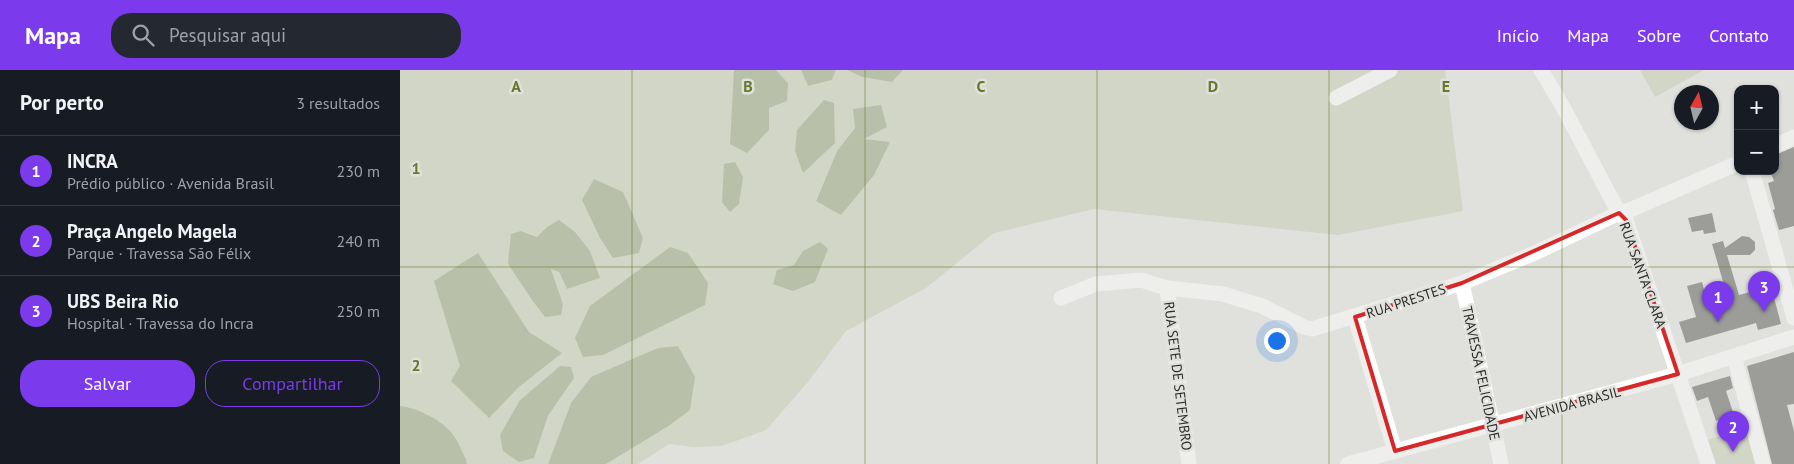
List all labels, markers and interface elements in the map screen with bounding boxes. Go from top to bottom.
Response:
search box [111,13,461,58]
text: Mapa [25,20,81,51]
icon: search [129,21,157,49]
text: Pesquisar aqui [169,23,286,47]
text: Início [1497,24,1539,47]
text: Mapa [1567,24,1609,47]
text: Sobre [1637,24,1681,47]
text: Contato [1709,24,1769,47]
text: A [511,76,521,96]
text: B [743,76,753,96]
text: C [977,76,986,96]
text: D [1208,76,1218,96]
text: E [1442,76,1450,96]
north arrow [1674,85,1719,130]
map controls [1734,85,1779,175]
button: + [1734,85,1779,130]
text: Por perto [20,89,104,116]
text: 3 resultados [296,93,380,113]
button: − [1734,130,1779,175]
text: INCRA [67,149,118,173]
text: 1 [411,158,421,178]
text: 1 [31,161,41,181]
text: 230 m [337,161,380,181]
text: Prédio público · Avenida Brasil [67,173,274,193]
text: Praça Angelo Magela [67,219,237,243]
street label: RUA SANTA CLARA [1615,219,1671,331]
text: 2 [31,231,41,251]
text: 240 m [337,231,380,251]
text: Parque · Travessa São Félix [67,243,251,263]
pin: 3 [1748,271,1780,312]
street label: RUA PRESTES [1364,280,1448,322]
pin: 1 [1702,281,1734,322]
text: UBS Beira Rio [67,289,179,313]
text: 3 [31,301,41,321]
text: 250 m [337,301,380,321]
street label: RUA SETE DE SETEMBRO [1160,301,1196,451]
street label: TRAVESSA FELICIDADE [1458,304,1504,442]
text: Hospital · Travessa do Incra [67,313,254,333]
your location [1264,328,1290,354]
text: 2 [411,355,421,375]
button: Salvar [20,360,195,407]
button: Compartilhar [205,360,380,407]
street label: AVENIDA BRASIL [1521,382,1623,426]
pin: 2 [1717,411,1749,452]

